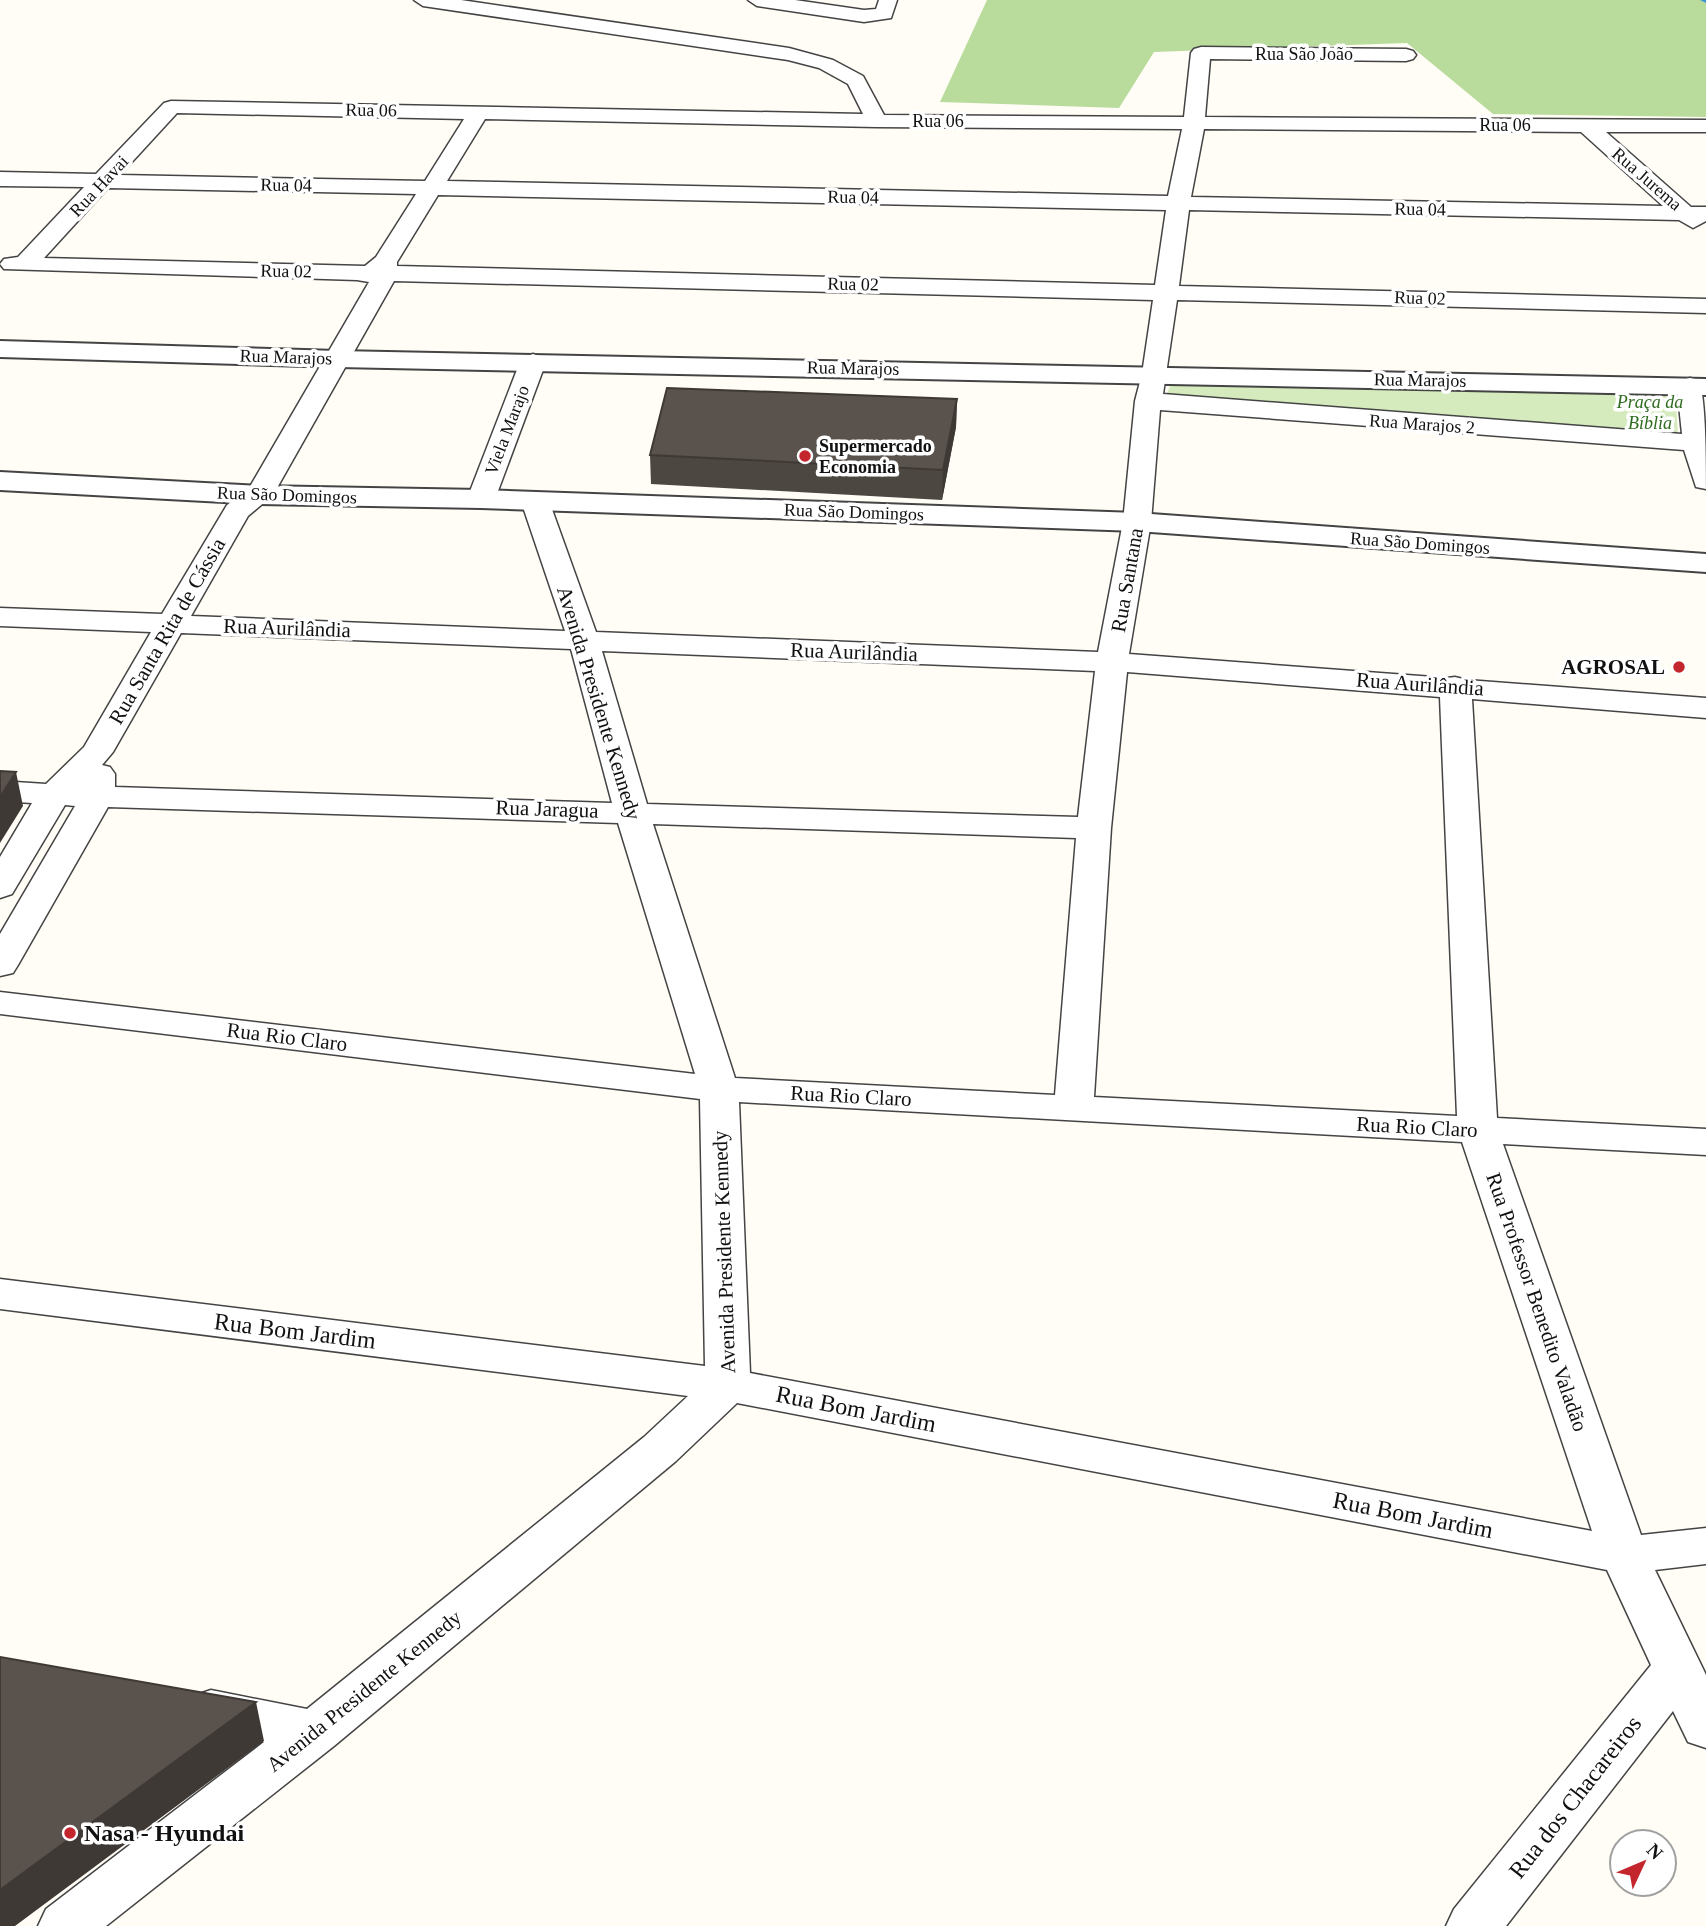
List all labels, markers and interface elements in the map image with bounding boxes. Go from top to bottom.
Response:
street label: Rua São João [1255,44,1353,64]
street label: Rua 06 [345,100,397,120]
street label: Rua 06 [912,111,964,131]
street label: Rua 06 [1479,115,1531,135]
street label: Rua Jurema [1608,143,1686,215]
street label: Rua Havai [66,151,132,221]
street label: Rua 04 [260,175,312,195]
street label: Rua 04 [827,187,879,207]
street label: Rua 04 [1394,199,1446,219]
street label: Rua 02 [260,261,312,281]
street label: Rua 02 [827,274,879,294]
street label: Rua 02 [1394,287,1446,309]
street label: Rua Marajos [239,345,333,369]
street label: Rua Marajos [807,357,899,379]
street label: Rua Marajos [1374,369,1466,391]
street label: Viela Marajo [481,382,533,478]
park label: Praça da Bíblia [1616,392,1683,433]
street label: Rua Marajos 2 [1368,410,1476,438]
place label: Supermercado Economia [819,436,932,477]
marker: Supermercado Economia [797,448,813,464]
street label: Rua São Domingos [217,483,357,507]
street label: Rua São Domingos [784,500,924,524]
street label: Rua Santana [1106,525,1148,634]
street label: Rua São Domingos [1349,528,1491,558]
street label: Rua Santa Rita de Cássia [104,533,231,728]
street label: Avenida Presidente Kennedy [552,583,646,823]
street label: Rua Aurilândia [223,614,352,642]
street label: Rua Aurilândia [790,638,919,666]
place label: AGROSAL [1561,655,1665,679]
marker: AGROSAL [1671,659,1687,675]
street label: Rua Aurilândia [1355,668,1485,700]
street label: Rua Jaragua [495,795,600,823]
street label: Rua Rio Claro [225,1018,349,1056]
street label: Rua Rio Claro [790,1081,912,1111]
street label: Rua Rio Claro [1356,1112,1478,1142]
street label: Avenida Presidente Kennedy [708,1129,740,1374]
street label: Rua Professor Benedito Valadão [1481,1170,1593,1434]
street label: Rua Bom Jardim [213,1308,378,1354]
street label: Rua Bom Jardim [774,1381,939,1437]
street label: Rua Bom Jardim [1331,1487,1496,1543]
street label: Avenida Presidente Kennedy [262,1605,467,1777]
street label: Rua dos Chacareiros [1504,1711,1646,1883]
place label: Nasa - Hyundai [84,1820,244,1846]
marker: Nasa - Hyundai [62,1825,78,1841]
north arrow [1608,1828,1678,1898]
text: N [1643,1839,1667,1864]

